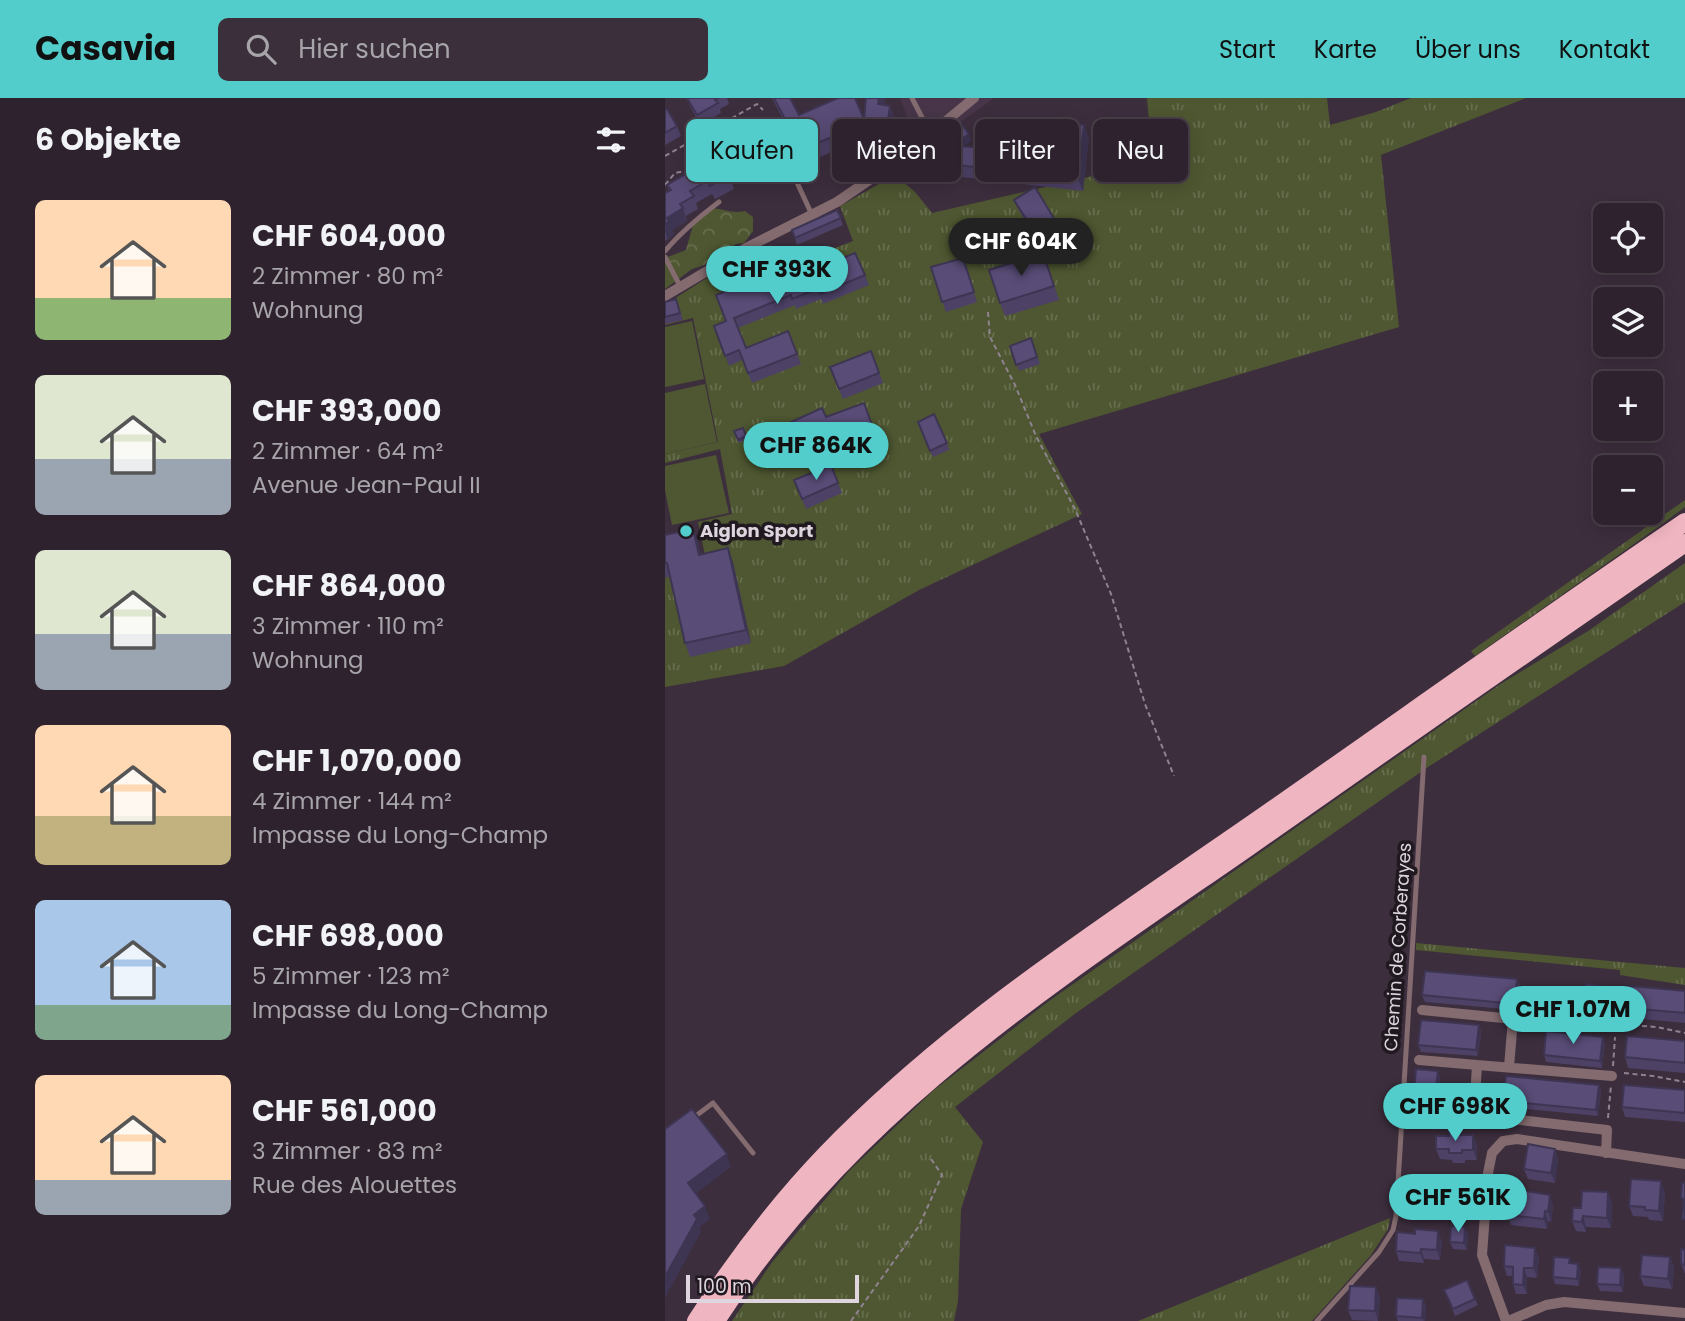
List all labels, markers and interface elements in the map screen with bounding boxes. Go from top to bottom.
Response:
search box [218,18,708,81]
text: Casavia [35,25,176,72]
icon: search [242,30,280,68]
text: Hier suchen [298,31,451,67]
text: Start [1219,33,1276,66]
text: Karte [1314,33,1377,66]
text: Über uns [1415,33,1521,66]
text: Kontakt [1559,33,1650,66]
text: 6 Objekte [35,118,181,161]
chip: Kaufen [686,119,818,182]
chip: Mieten [832,119,961,182]
chip: Filter [975,119,1079,182]
chip: Neu [1093,119,1188,182]
icon: filters [592,121,630,159]
map controls [1593,203,1663,525]
button: locate [1593,203,1663,273]
text: CHF 604,000 [252,214,446,257]
pin: CHF 604K [949,218,1093,278]
text: CHF 604K [964,225,1078,257]
icon: home [91,228,175,312]
pin: CHF 393K [705,246,849,306]
text: CHF 393K [722,253,832,285]
text: 2 Zimmer · 80 m² [252,260,443,292]
button: layers [1593,287,1663,357]
text: Wohnung [252,294,364,326]
button: + [1593,371,1663,441]
text: CHF 393,000 [252,389,442,432]
icon: home [91,403,175,487]
pin: CHF 864K [744,422,888,482]
text: CHF 864K [760,429,872,461]
text: 2 Zimmer · 64 m² [252,435,443,467]
button: − [1593,455,1663,525]
text: Avenue Jean-Paul II [252,469,481,501]
place label: Aiglon Sport [700,518,813,543]
marker: Aiglon Sport [678,523,694,539]
text: CHF 864,000 [252,564,446,607]
icon: home [91,578,175,662]
text: 3 Zimmer · 110 m² [252,610,444,642]
text: Wohnung [252,644,364,676]
text: CHF 1,070,000 [252,739,462,782]
icon: home [91,753,175,837]
text: 4 Zimmer · 144 m² [252,785,452,817]
text: Impasse du Long-Champ [252,819,548,851]
street label: Chemin de Corberayes [1378,842,1417,1052]
text: CHF 698,000 [252,914,444,957]
icon: home [91,928,175,1012]
text: 5 Zimmer · 123 m² [252,960,450,992]
pin: CHF 1.07M [1493,986,1653,1046]
text: CHF 1.07M [1515,993,1631,1025]
text: Impasse du Long-Champ [252,994,548,1026]
pin: CHF 698K [1383,1084,1527,1143]
text: CHF 561,000 [252,1089,437,1132]
text: CHF 698K [1399,1090,1511,1122]
icon: home [91,1103,175,1187]
text: 3 Zimmer · 83 m² [252,1135,443,1167]
text: Rue des Alouettes [252,1169,457,1201]
pin: CHF 561K [1386,1174,1530,1234]
text: CHF 561K [1405,1181,1511,1213]
scale bar [686,1272,859,1304]
text: 100 m [697,1273,752,1300]

